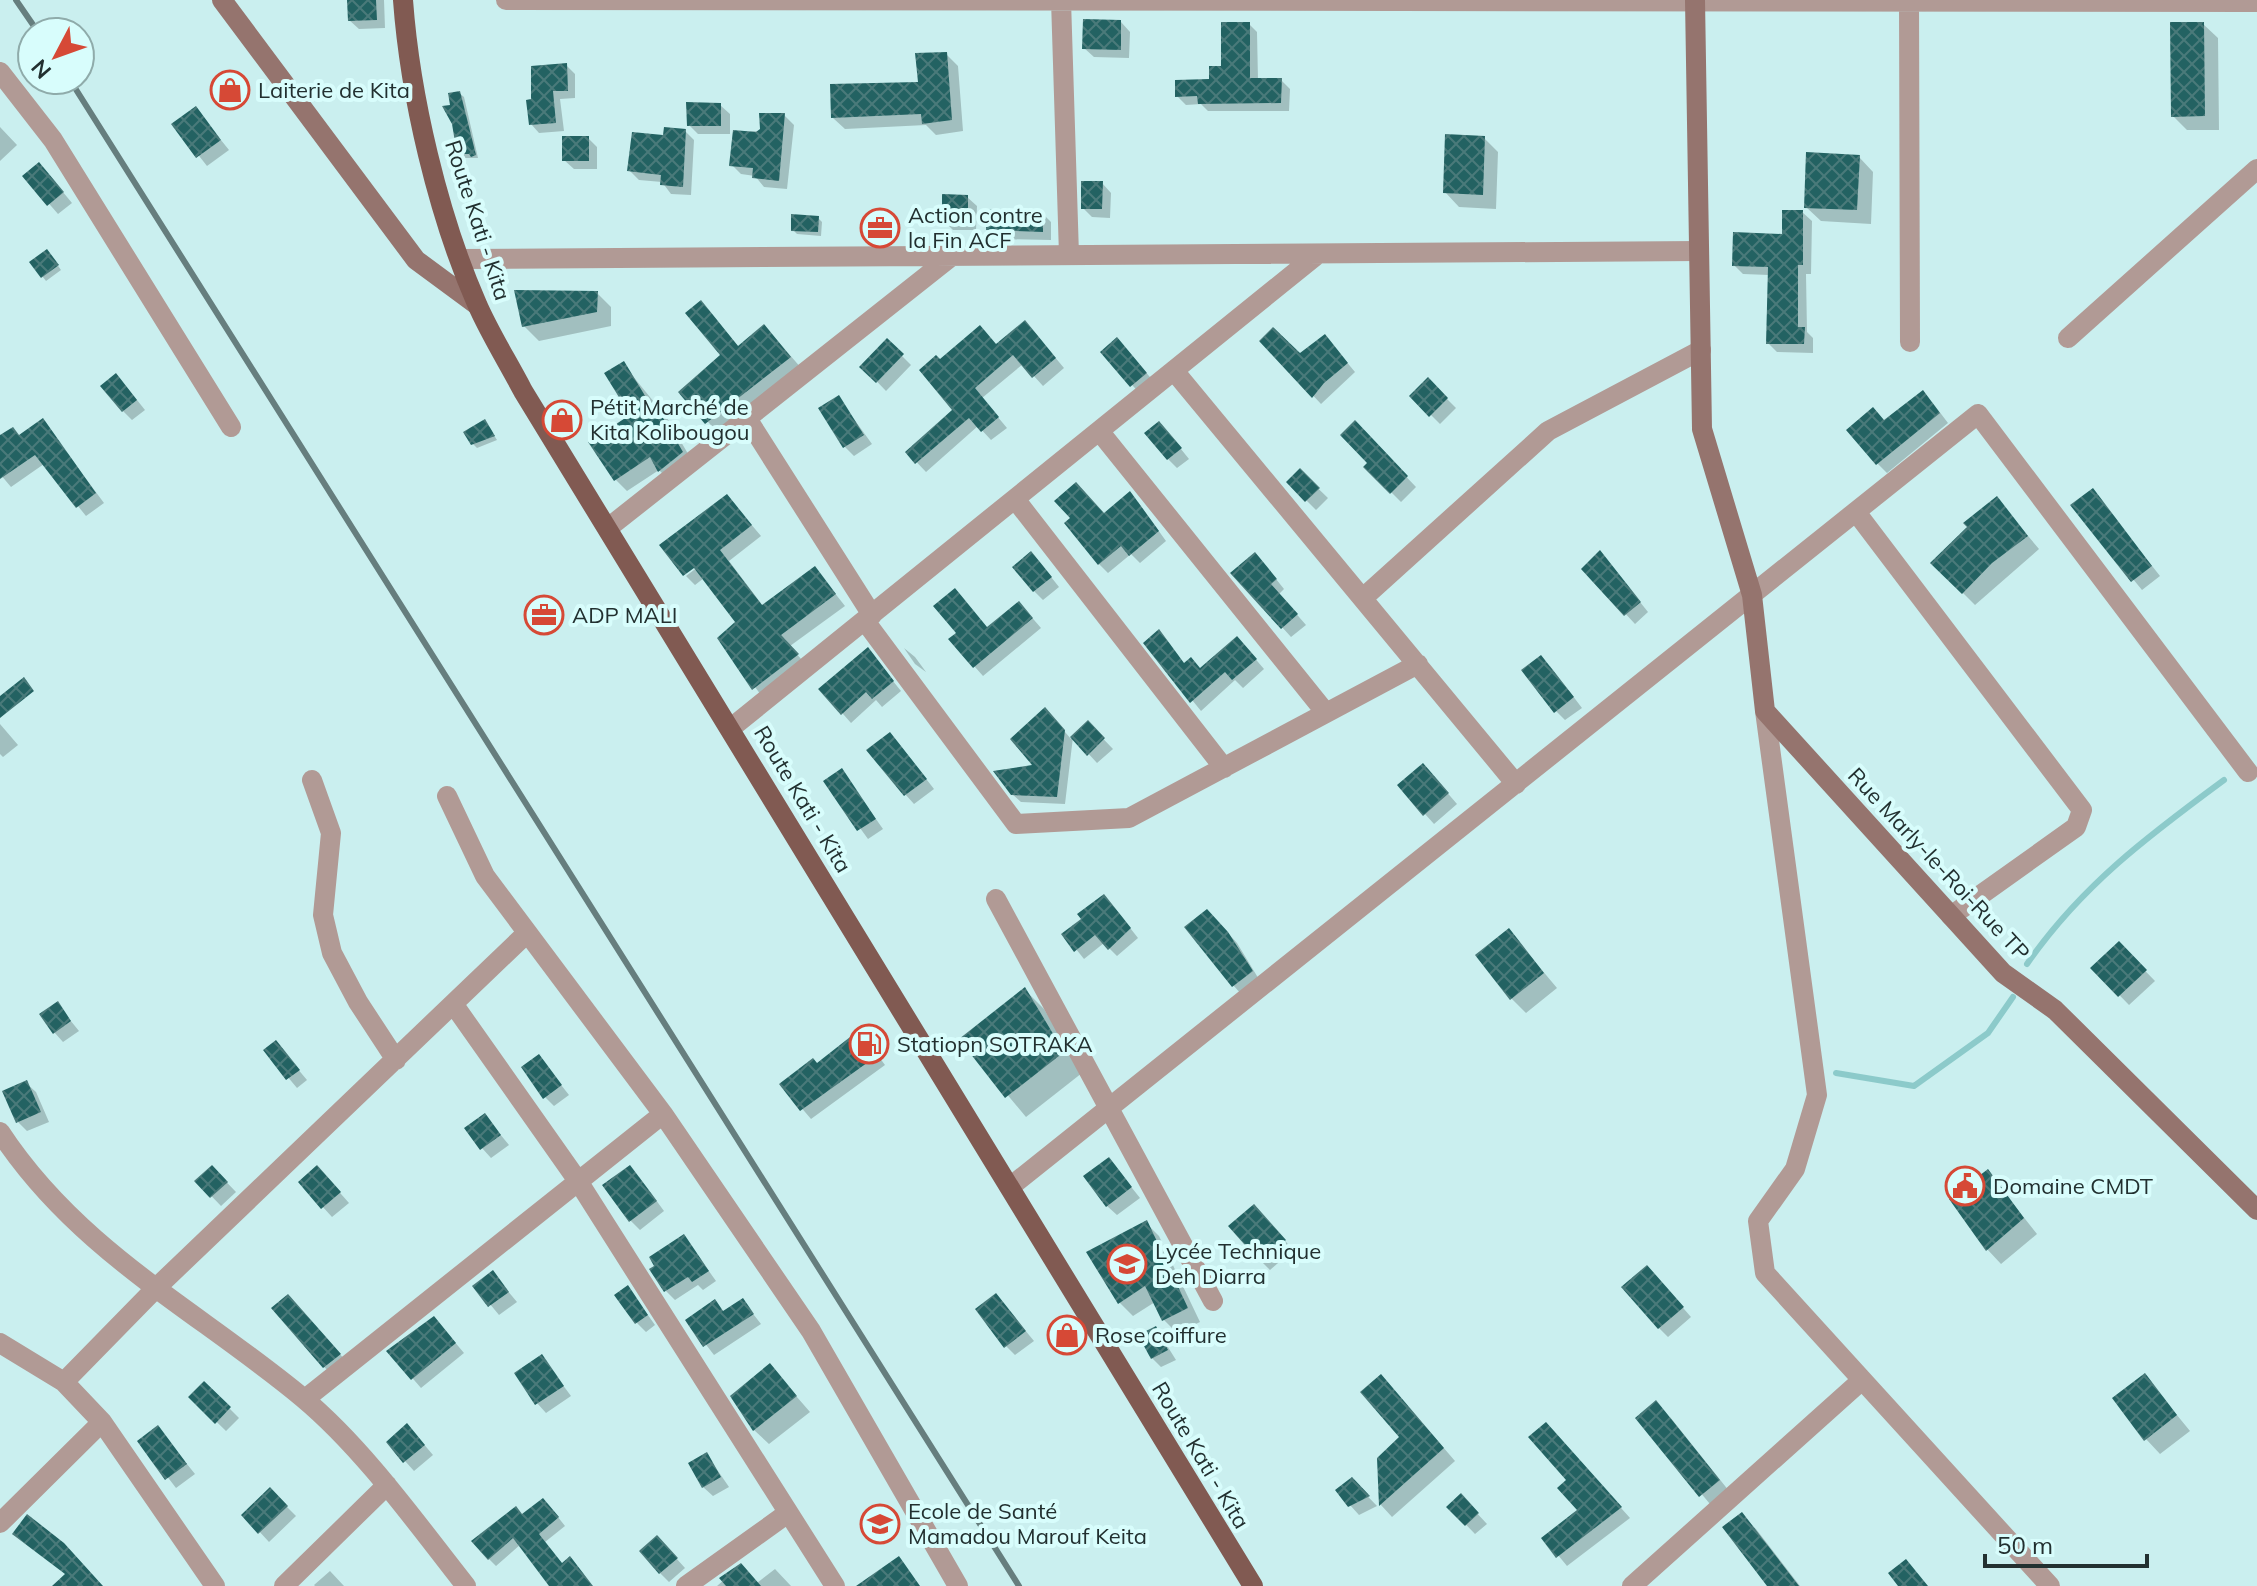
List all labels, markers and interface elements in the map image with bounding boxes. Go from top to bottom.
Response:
north arrow [16,16,96,96]
text: N [25,54,57,85]
shop icon: Laiterie de Kita [209,69,251,111]
place label: Laiterie de Kita [258,76,410,104]
street label: Route Kati - Kita [439,136,517,304]
place label: Action contre la Fin ACF [908,201,1043,254]
office icon: Action contre la Fin ACF [859,207,901,249]
place label: Pétit Marché de Kita Kolibougou [590,393,750,446]
shop icon: Pétit Marché de Kita Kolibougou [541,399,583,441]
office icon: ADP MALI [523,594,565,636]
place label: ADP MALI [572,601,677,629]
street label: Route Kati - Kita [748,720,858,878]
street label: Rue Marly-le-Roi-Rue TP [1842,762,2036,966]
fuel station icon: Statiopn SOTRAKA [848,1023,890,1065]
place label: Statiopn SOTRAKA [897,1030,1093,1058]
public building icon: Domaine CMDT [1944,1165,1986,1207]
place label: Domaine CMDT [1993,1172,2153,1200]
place label: Lycée Technique Deh Diarra [1155,1237,1321,1290]
school or university icon: Lycée Technique Deh Diarra [1106,1243,1148,1285]
shop icon: Rose coiffure [1046,1314,1088,1356]
place label: Rose coiffure [1095,1321,1227,1349]
street label: Route Kati - Kita [1146,1376,1256,1534]
place label: Ecole de Santé Mamadou Marouf Keita [908,1497,1147,1550]
school or university icon: Ecole de Santé Mamadou Marouf Keita [859,1503,901,1545]
scale bar [1985,1518,2147,1568]
text: 50 m [1997,1530,2053,1560]

